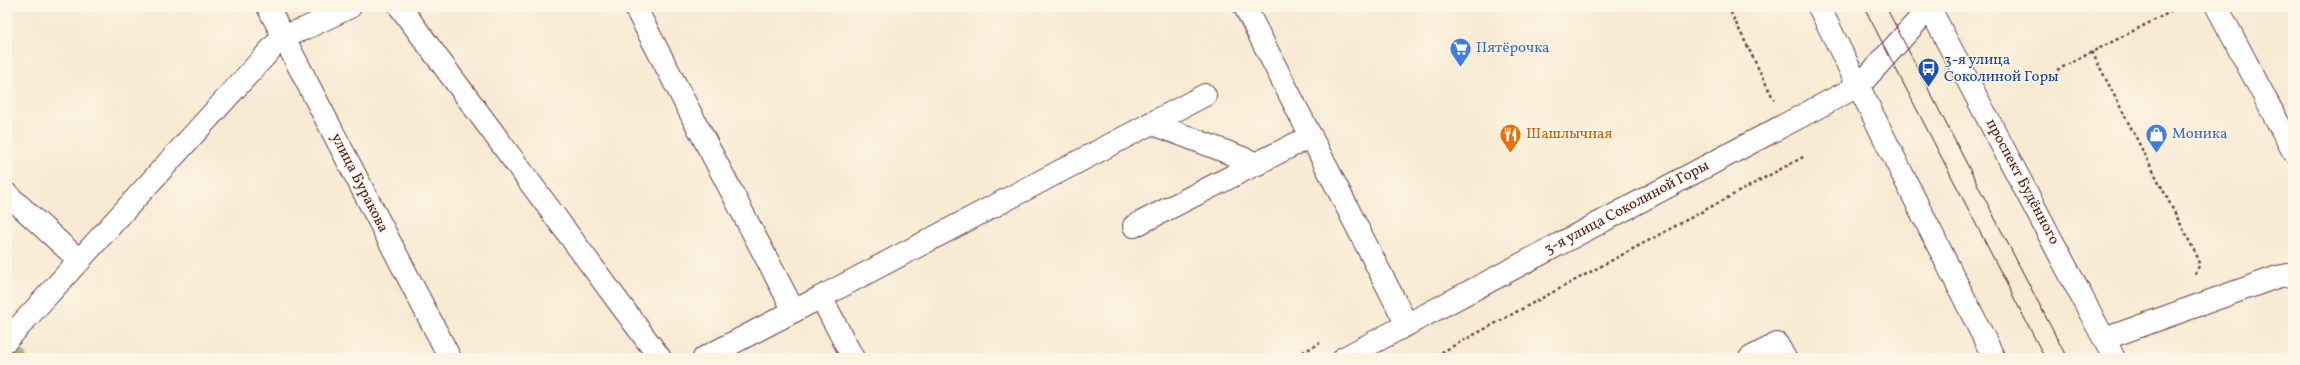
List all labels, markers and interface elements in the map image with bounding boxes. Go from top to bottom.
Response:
supermarket icon: Пятёрочка [1447,35,1473,68]
place label: Пятёрочка [1476,38,1550,59]
place label: 3-я улица Соколиной Горы [1944,50,2059,88]
bus stop icon: 3-я улица Соколиной Горы [1915,56,1941,89]
street label: проспект Будённого [1980,115,2064,249]
restaurant icon: Шашлычная [1497,121,1523,154]
shop icon: Моника [2144,121,2170,154]
place label: Шашлычная [1526,124,1613,145]
place label: Моника [2172,124,2227,145]
street label: улица Буракова [325,130,393,236]
street label: 3-я улица Соколиной Горы [1541,155,1713,260]

